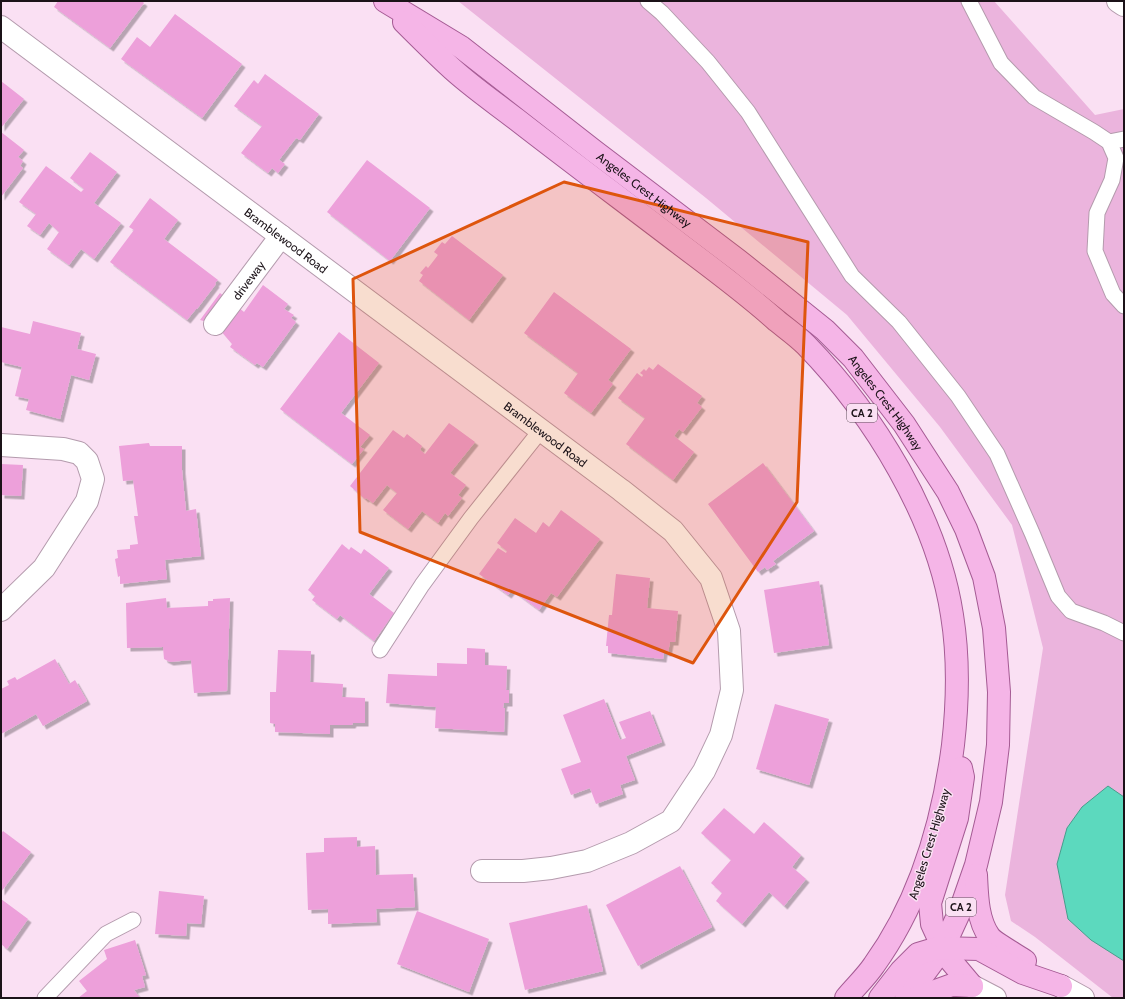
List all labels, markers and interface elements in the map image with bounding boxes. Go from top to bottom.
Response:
street label: Angeles Crest Highway [594,148,695,230]
street label: Bramblewood Road [242,204,331,276]
street label: driveway [228,257,268,303]
street label: Angeles Crest Highway [846,352,926,453]
street label: Bramblewood Road [501,398,590,470]
road number: CA 2 [847,404,877,422]
street label: Angeles Crest Highway [905,787,953,901]
road number: CA 2 [946,898,976,916]

